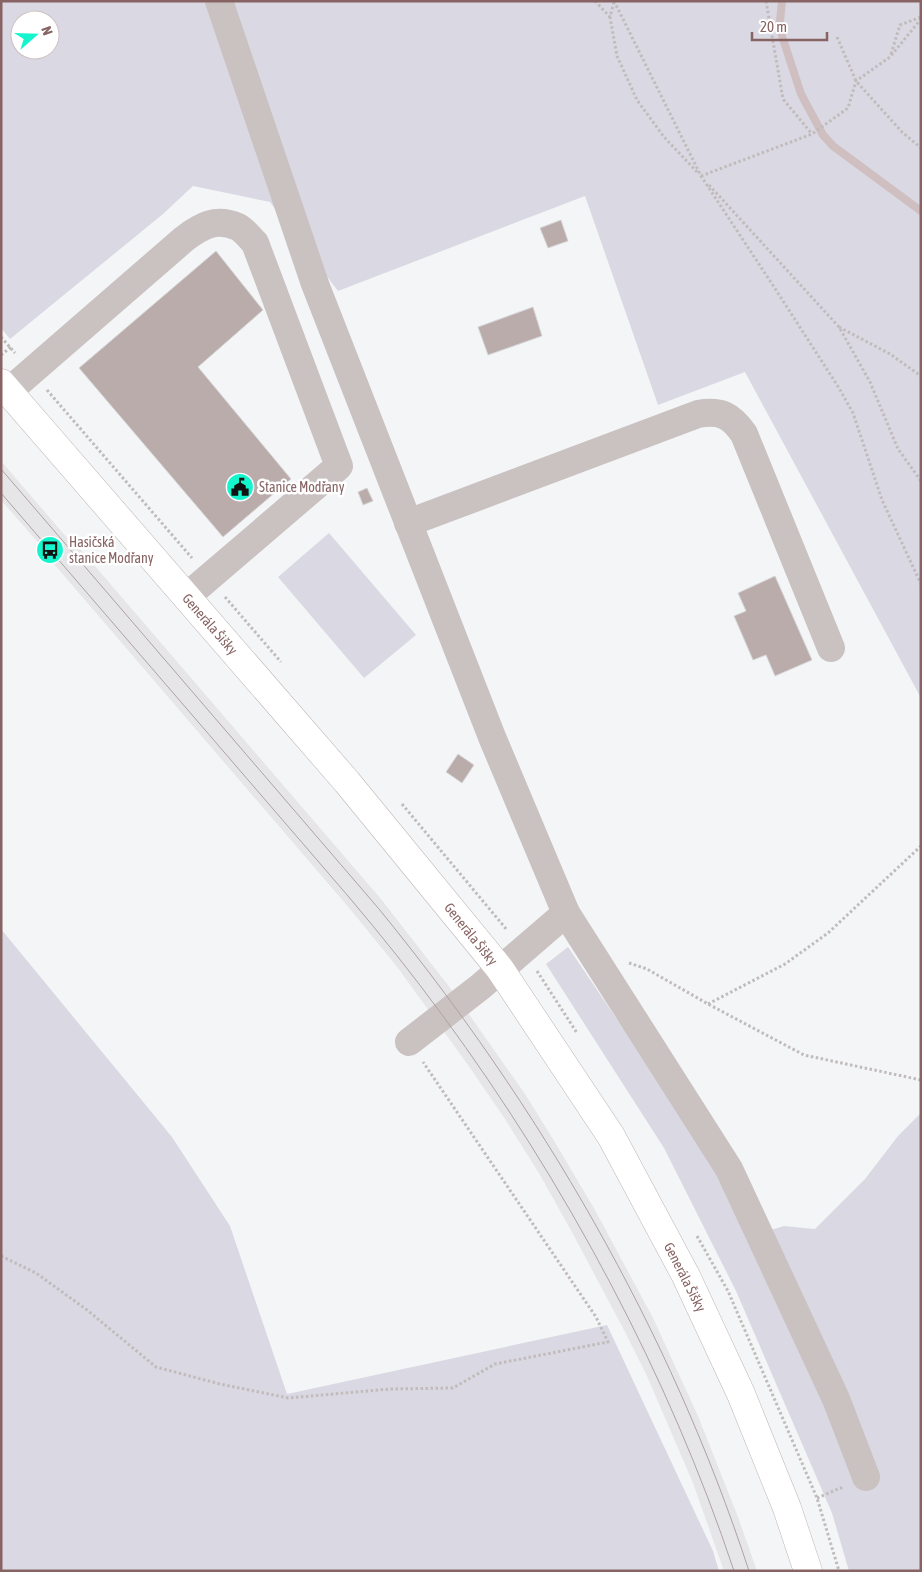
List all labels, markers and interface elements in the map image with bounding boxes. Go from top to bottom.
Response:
north arrow [10,10,60,60]
scale bar [752,10,827,42]
text: 20 m [760,18,787,35]
text: N [38,24,56,37]
public building icon: Stanice Modřany [225,472,255,502]
place label: Stanice Modřany [259,479,345,495]
place label: Hasičská stanice Modřany [69,534,154,566]
bus stop icon: Hasičská stanice Modřany [35,535,65,565]
street label: Generála Šišky [179,590,241,658]
street label: Generála Šišky [441,900,501,969]
street label: Generála Šišky [661,1240,709,1314]

